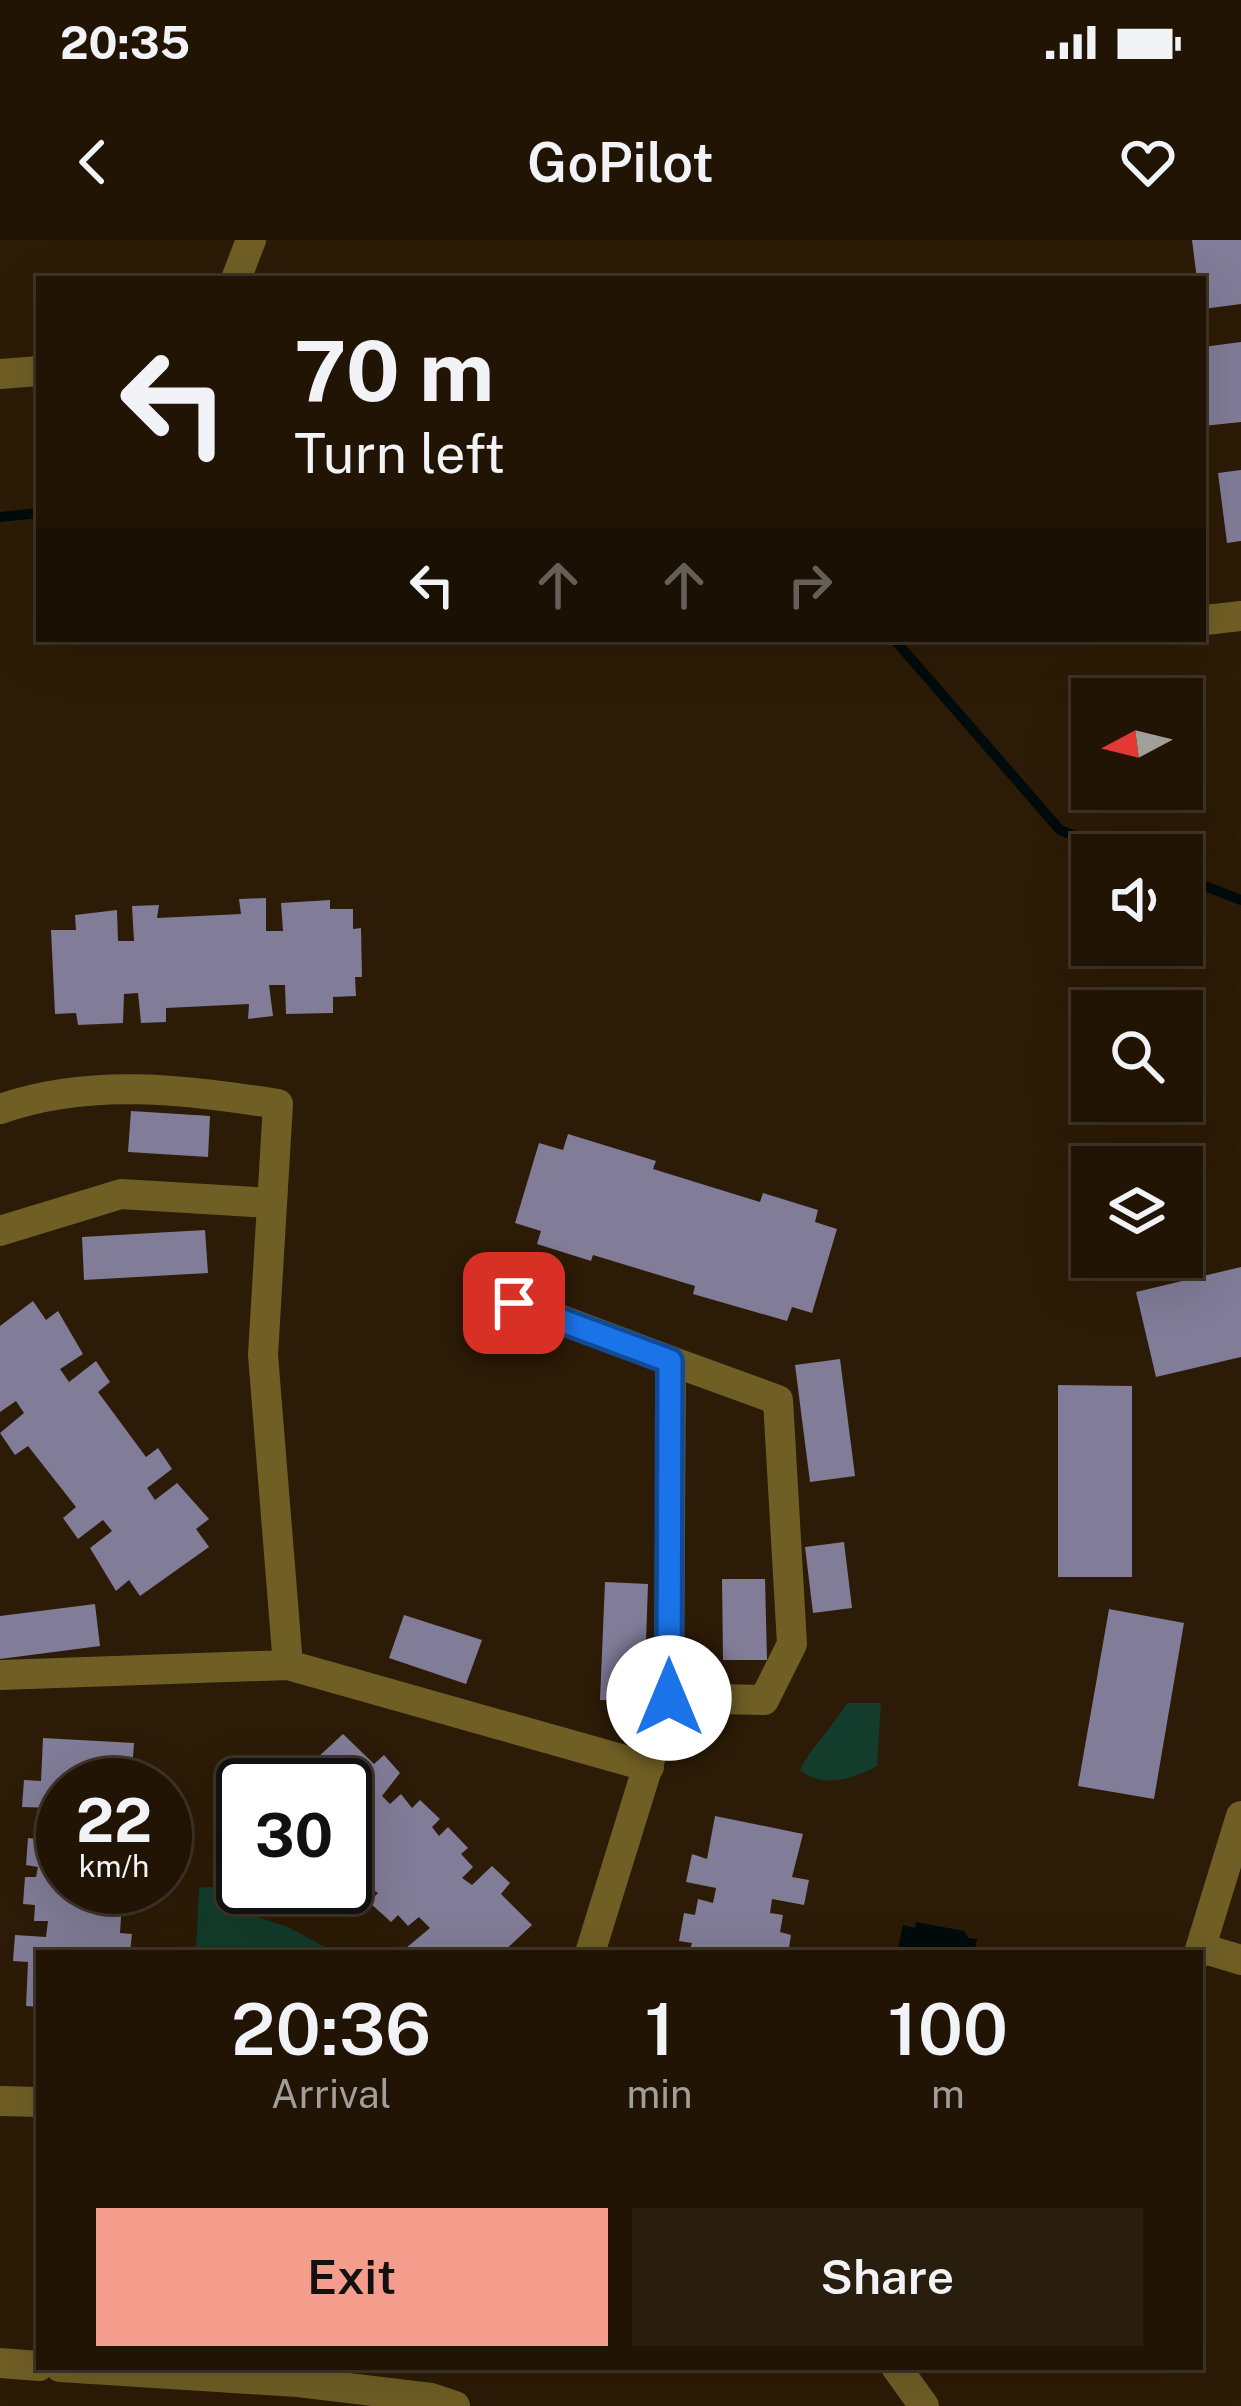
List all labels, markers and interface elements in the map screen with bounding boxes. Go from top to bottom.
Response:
text: 20:35 [60,16,190,69]
icon: back [60,129,126,195]
icon: heart [1115,129,1181,195]
text: GoPilot [527,131,714,194]
text: 70 m [294,321,494,420]
icon: left [96,324,252,480]
text: Turn left [294,422,505,485]
icon: left [399,552,465,618]
icon: ahead [525,552,591,618]
icon: ahead [651,552,717,618]
icon: right [777,552,843,618]
north arrow [1071,678,1203,810]
map controls [1071,678,1203,1278]
button: sound [1071,834,1203,966]
button: search [1071,990,1203,1122]
button: layers [1071,1146,1203,1278]
pin [463,1252,565,1354]
icon: arrive [481,1270,547,1336]
position arrow [606,1635,732,1761]
speed limit sign: 30 [216,1758,372,1914]
text: 22 [76,1785,152,1856]
text: km/h [79,1848,149,1884]
text: 20:36 [231,1987,431,2071]
text: 1 [644,1987,675,2071]
text: 100 [888,1987,1008,2071]
text: Arrival [271,2071,391,2117]
text: min [626,2071,693,2117]
text: m [931,2071,965,2117]
button: Exit [96,2208,608,2346]
button: Share [632,2208,1143,2346]

